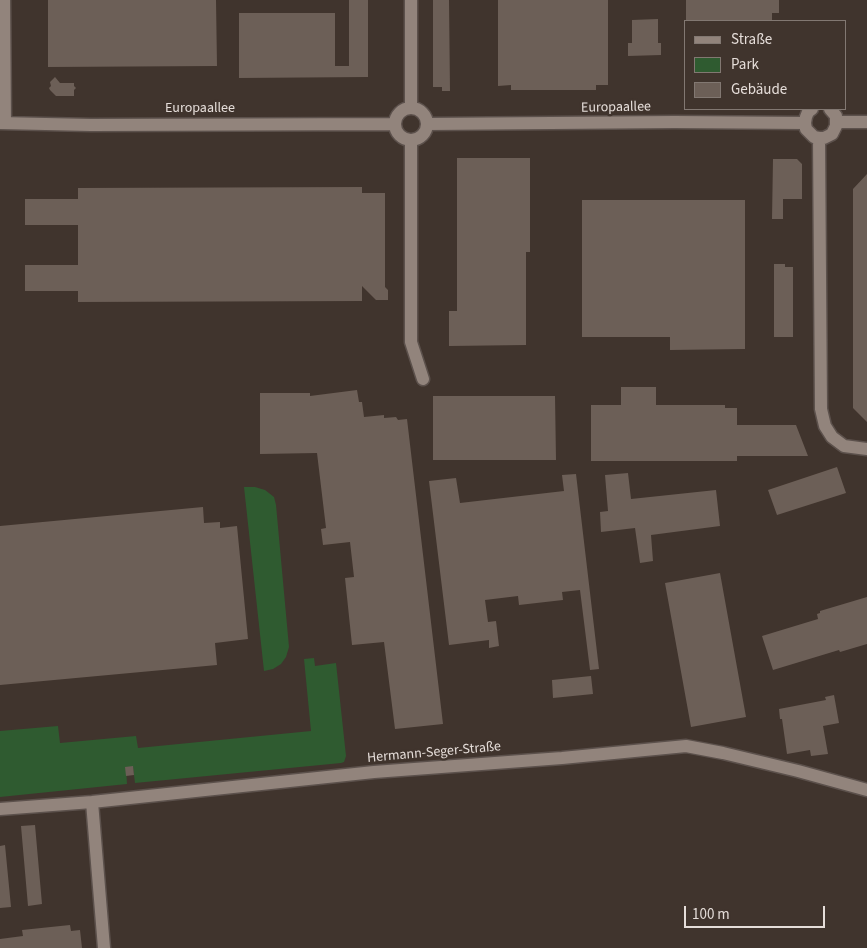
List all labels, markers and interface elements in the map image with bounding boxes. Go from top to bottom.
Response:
legend [684,20,847,110]
text: Straße [731,29,772,50]
text: Park [731,54,759,75]
text: Gebäude [731,79,787,100]
street label: Europaallee [581,99,651,117]
street label: Europaallee [165,101,235,117]
street label: Hermann-Seger-Straße [366,739,502,767]
scale bar [687,896,828,928]
text: 100 m [692,904,730,925]

